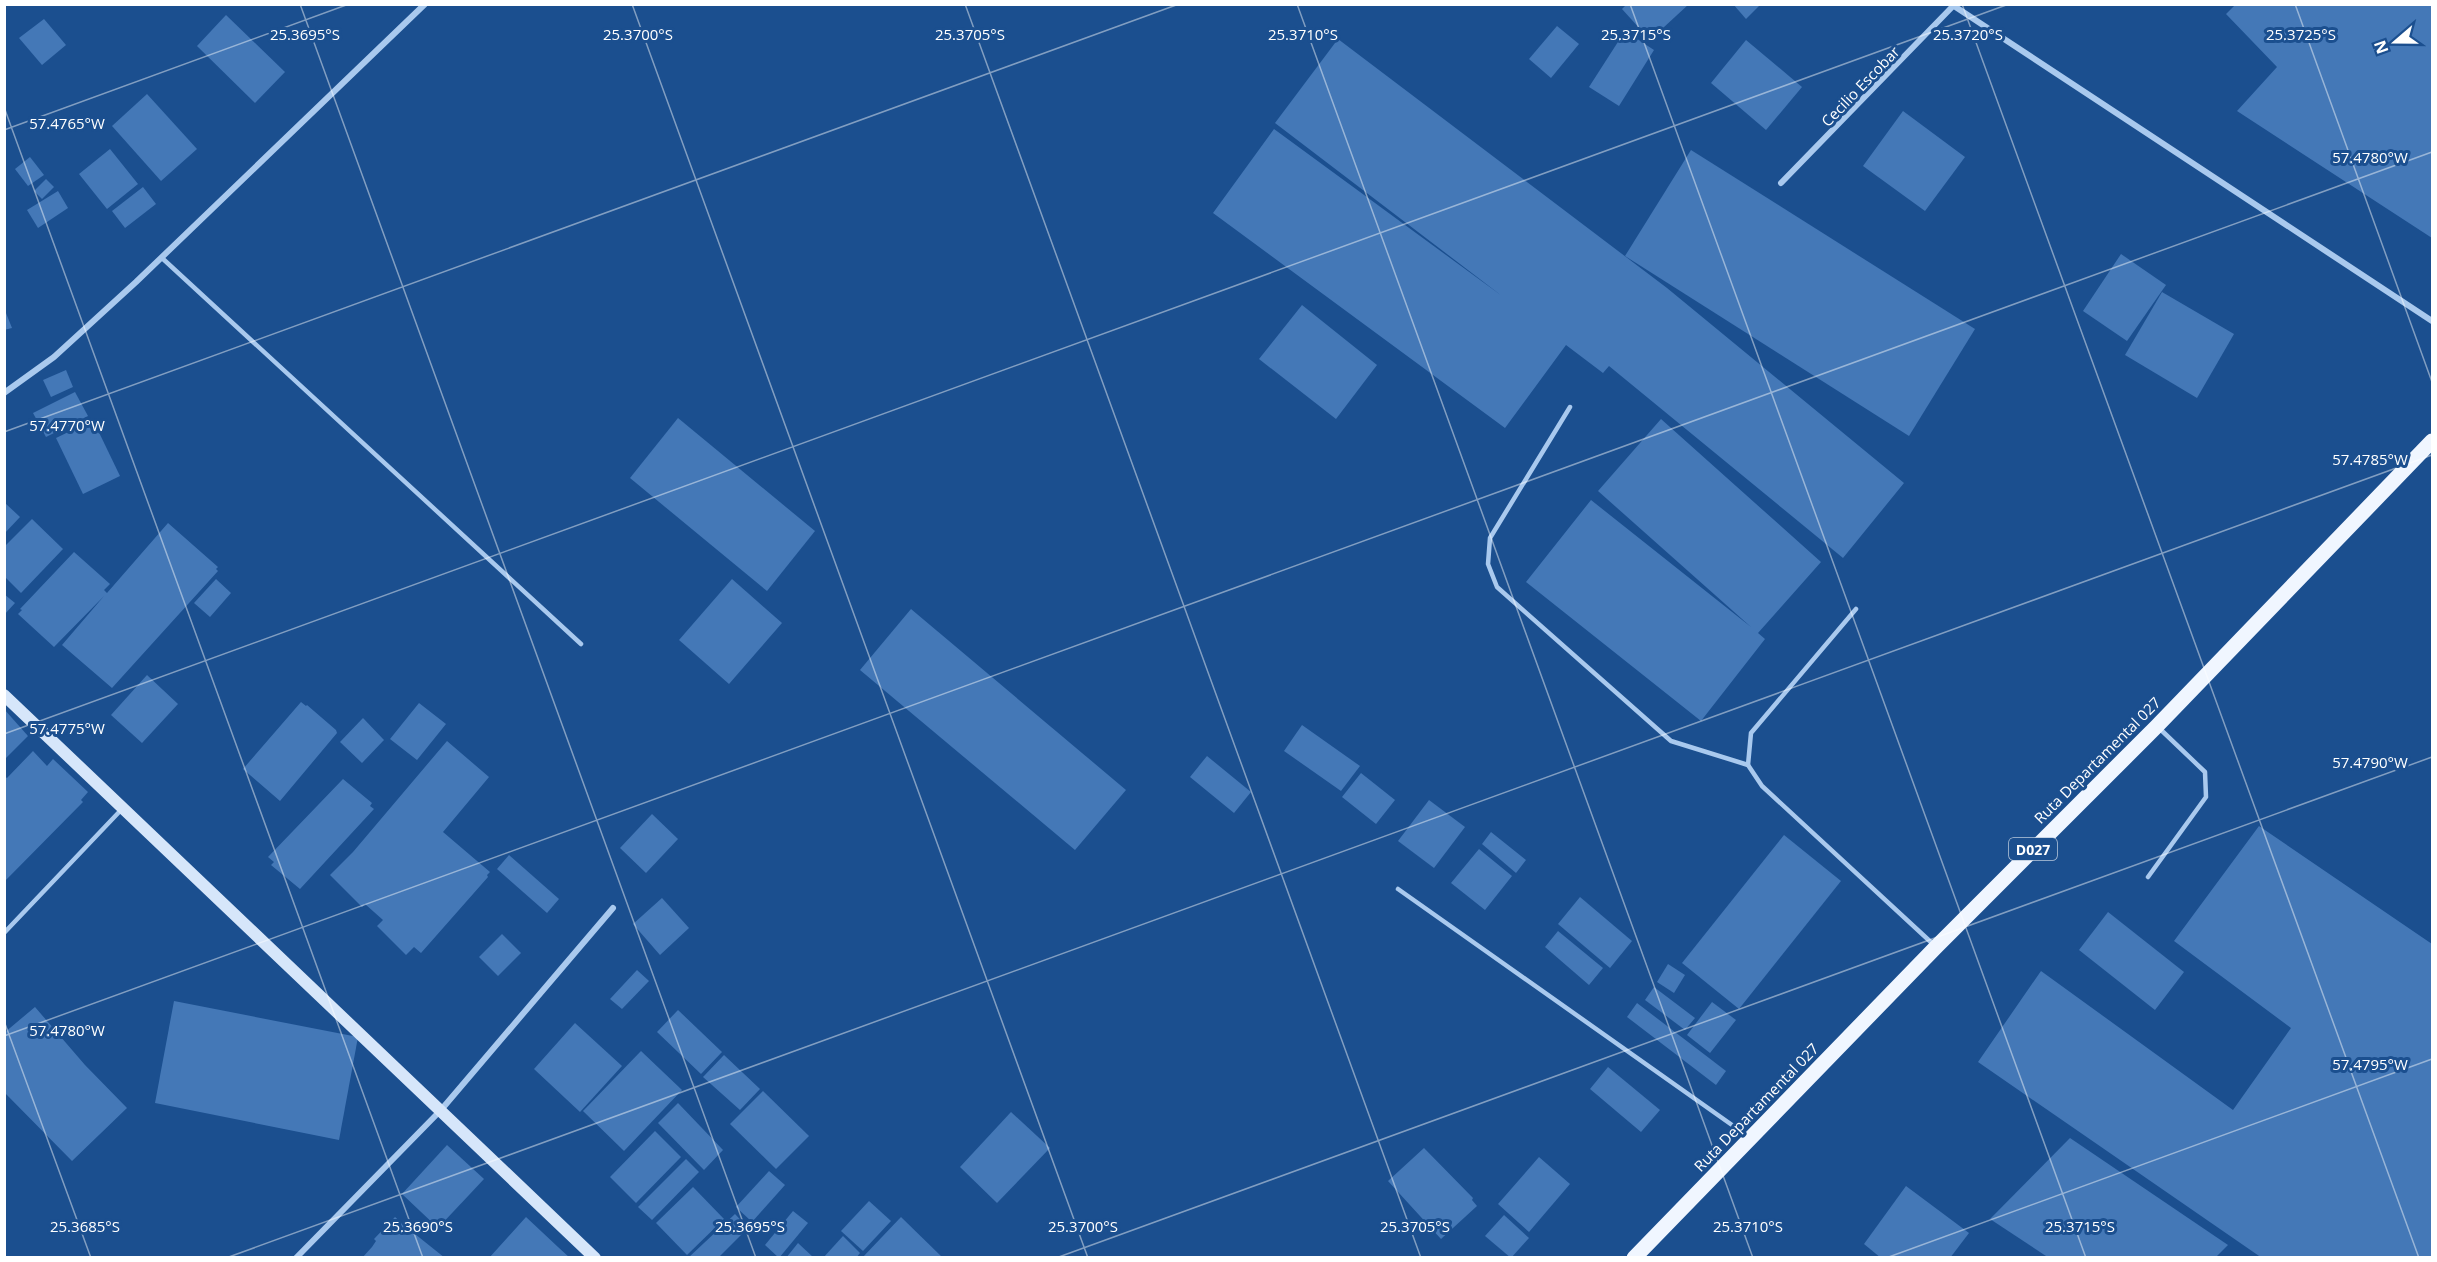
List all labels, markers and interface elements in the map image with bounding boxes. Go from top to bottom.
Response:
north arrow [2365,12,2425,72]
text: 25.3695°S [270,24,340,44]
text: 25.3700°S [603,24,673,44]
text: 25.3705°S [935,24,1005,44]
text: 25.3710°S [1268,24,1338,44]
text: 25.3715°S [1601,24,1671,44]
text: 25.3720°S [1933,24,2003,44]
text: 25.3725°S [2266,24,2336,44]
text: N [2368,37,2393,57]
street label: Cecilio Escobar [1816,41,1904,131]
text: 57.4765°W [29,113,105,133]
text: 57.4780°W [2332,147,2408,167]
text: 57.4770°W [29,415,105,435]
text: 57.4785°W [2332,449,2408,469]
street label: Ruta Departamental 027 [2029,692,2165,828]
text: 57.4775°W [29,718,105,738]
text: 57.4790°W [2332,752,2408,772]
road number: D027 [2009,838,2057,860]
text: 57.4780°W [29,1020,105,1040]
street label: Ruta Departamental 027 [1689,1038,1823,1176]
text: 57.4795°W [2332,1054,2408,1074]
text: 25.3685°S [50,1216,120,1236]
text: 25.3690°S [383,1216,453,1236]
text: 25.3695°S [715,1216,785,1236]
text: 25.3700°S [1048,1216,1118,1236]
text: 25.3705°S [1380,1216,1450,1236]
text: 25.3710°S [1713,1216,1783,1236]
text: 25.3715°S [2045,1216,2115,1236]

